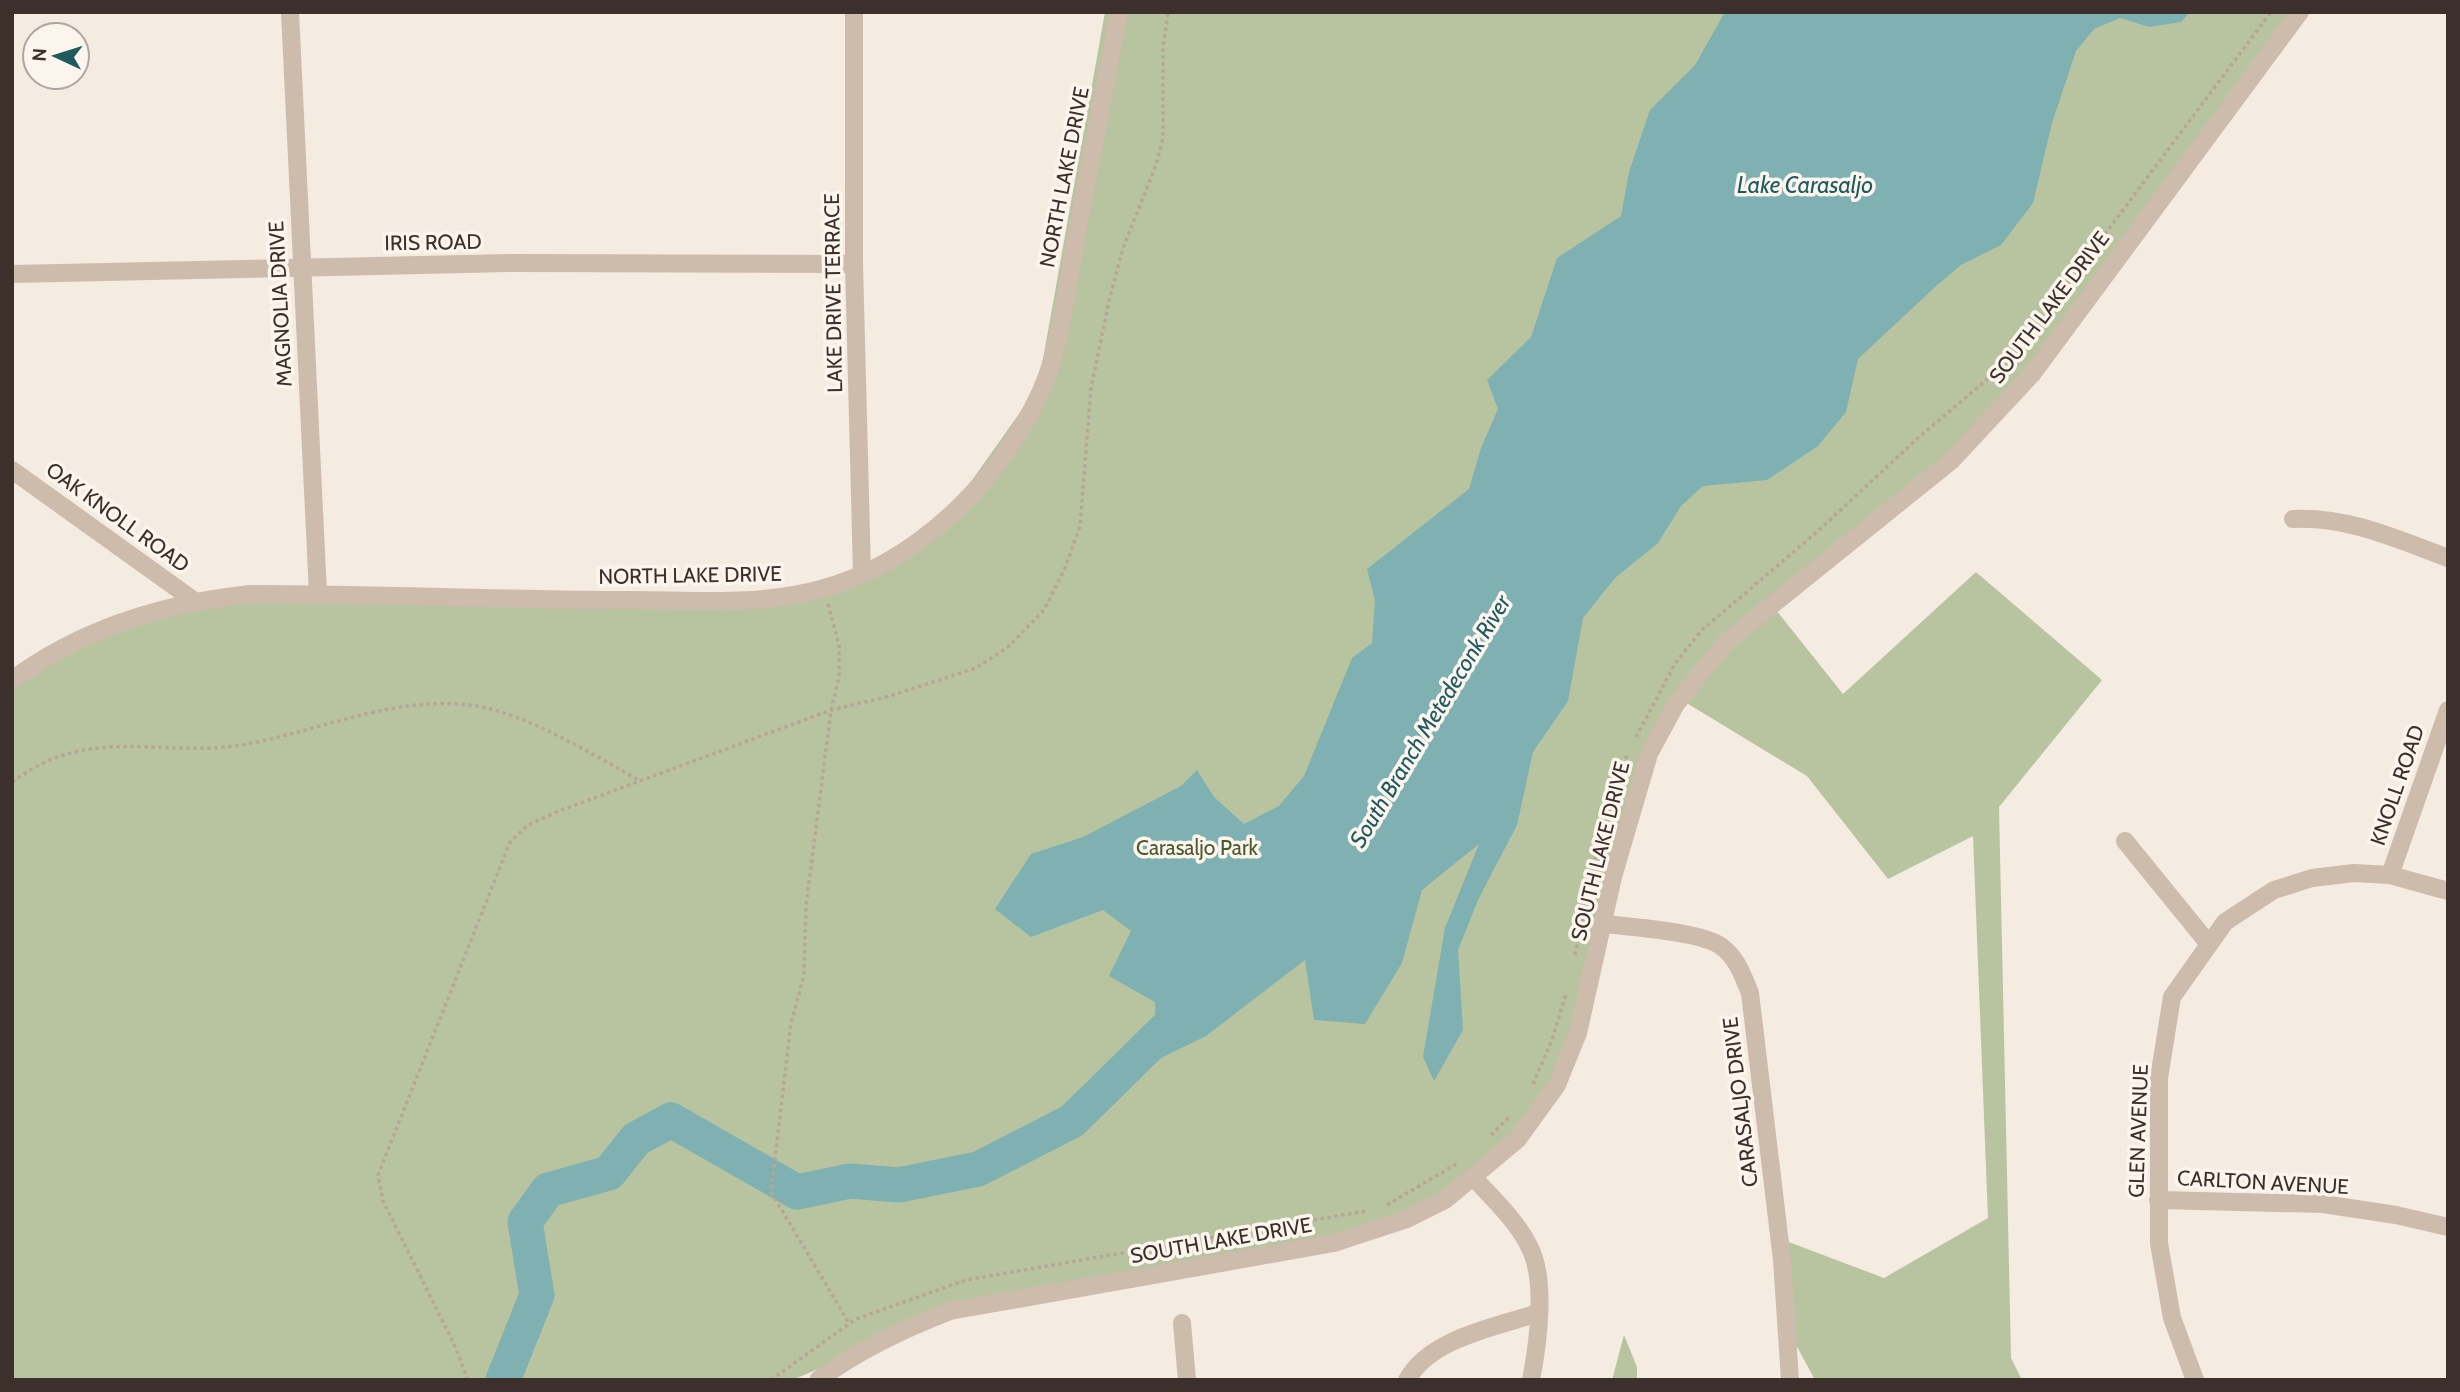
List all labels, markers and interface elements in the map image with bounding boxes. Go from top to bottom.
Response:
north arrow [21,21,91,91]
text: N [28,47,51,62]
street label: NORTH LAKE DRIVE [1034,85,1094,269]
water label: Lake Carasaljo [1737,171,1873,199]
street label: LAKE DRIVE TERRACE [819,193,847,393]
street label: MAGNOLIA DRIVE [263,220,297,388]
street label: SOUTH LAKE DRIVE [1984,226,2114,388]
street label: IRIS ROAD [384,229,482,255]
street label: OAK KNOLL ROAD [42,457,194,577]
street label: NORTH LAKE DRIVE [598,561,782,589]
water label: South Branch Metedeconk River [1343,589,1517,852]
street label: KNOLL ROAD [2365,722,2429,848]
street label: SOUTH LAKE DRIVE [1566,759,1634,943]
park label: Carasaljo Park [1136,835,1259,861]
street label: CARASALJO DRIVE [1717,1016,1763,1188]
street label: GLEN AVENUE [2123,1064,2153,1198]
street label: CARLTON AVENUE [2176,1165,2350,1199]
street label: SOUTH LAKE DRIVE [1128,1212,1314,1268]

